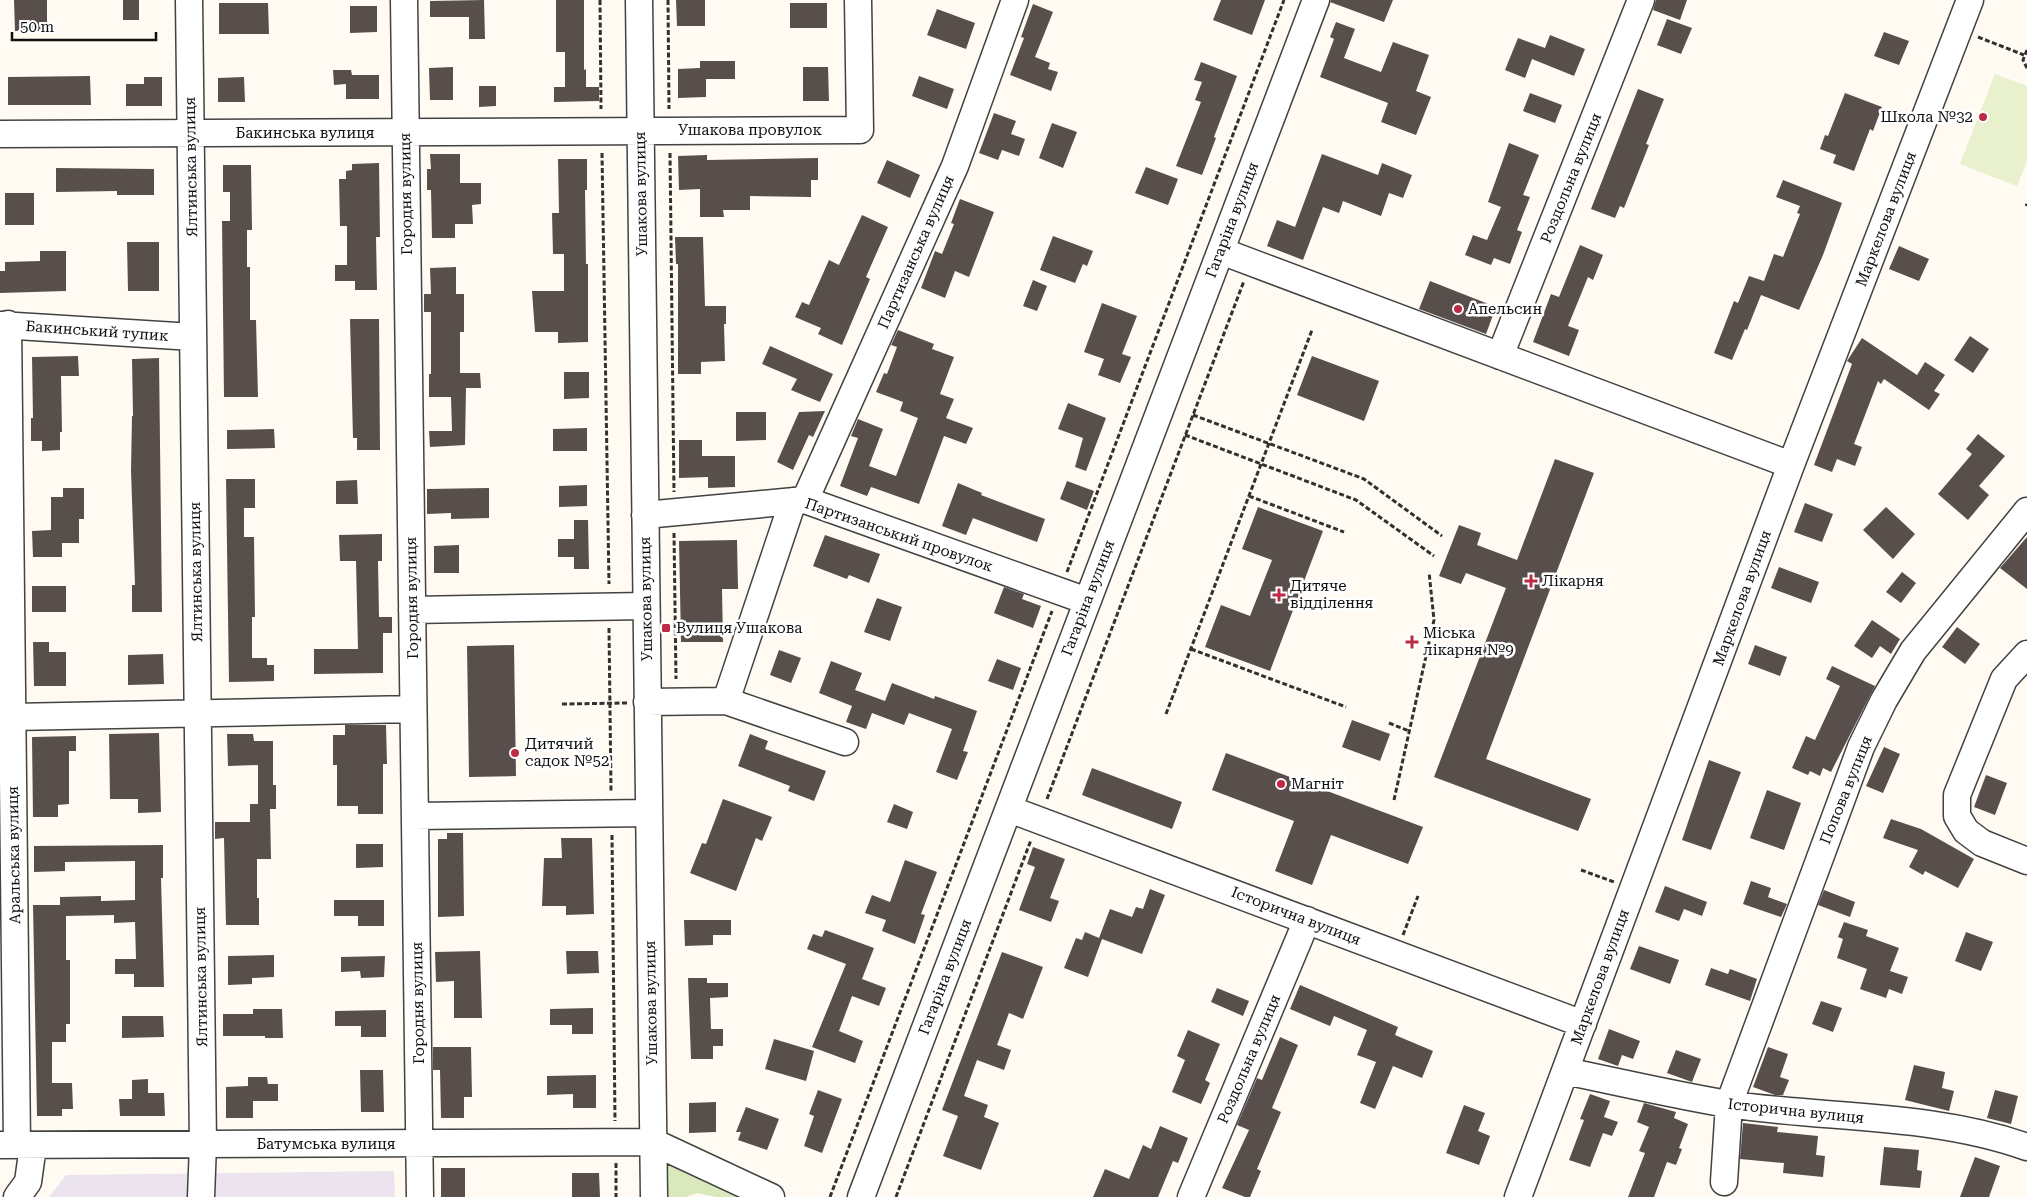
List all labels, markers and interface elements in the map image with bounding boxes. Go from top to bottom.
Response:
scale bar [12,10,156,42]
text: 50 m [20,18,55,36]
street label: Ялтинська вулиця [181,97,201,237]
place label: Школа №32 [1880,108,1973,126]
street label: Роздольна вулиця [1537,110,1605,246]
marker: Школа №32 [1977,111,1989,123]
street label: Ушакова провулок [678,121,822,139]
street label: Бакинська вулиця [236,124,375,142]
street label: Ушакова вулиця [631,131,651,257]
street label: Городня вулиця [396,133,416,255]
street label: Маркелова вулиця [1852,149,1920,289]
street label: Гагаріна вулиця [1202,160,1262,280]
street label: Партизанська вулиця [874,172,958,332]
place label: Апельсин [1468,300,1542,318]
marker: Апельсин [1452,303,1464,315]
street label: Бакинський тупик [25,317,170,345]
street label: Партизанський провулок [803,494,996,576]
street label: Ялтинська вулиця [186,502,206,642]
street label: Маркелова вулиця [1709,528,1775,668]
street label: Ушакова вулиця [636,536,656,662]
street label: Городня вулиця [402,537,422,659]
street label: Гагаріна вулиця [1058,538,1118,658]
place label: Лікарня [1542,572,1604,590]
marker: Лікарня [1524,574,1538,588]
place label: Дитяче відділення [1290,577,1373,612]
marker: Дитяче відділення [1272,588,1286,602]
place label: Вулиця Ушакова [676,619,802,637]
marker: Вулиця Ушакова [660,622,672,634]
place label: Міська лікарня №9 [1423,624,1514,659]
marker: Міська лікарня №9 [1405,635,1419,649]
street label: Попова вулиця [1816,733,1876,847]
place label: Дитячий садок №52 [525,735,609,770]
marker: Дитячий садок №52 [509,747,521,759]
place label: Магніт [1291,775,1344,793]
marker: Магніт [1275,778,1287,790]
street label: Аральська вулиця [4,786,24,924]
street label: Історична вулиця [1229,883,1363,949]
street label: Ялтинська вулиця [191,907,211,1047]
street label: Маркелова вулиця [1567,907,1633,1047]
street label: Гагаріна вулиця [915,917,975,1037]
street label: Ушакова вулиця [641,940,661,1066]
street label: Городня вулиця [408,942,428,1064]
street label: Роздольна вулиця [1214,992,1284,1126]
street label: Історична вулиця [1727,1095,1865,1127]
street label: Батумська вулиця [256,1135,396,1153]

